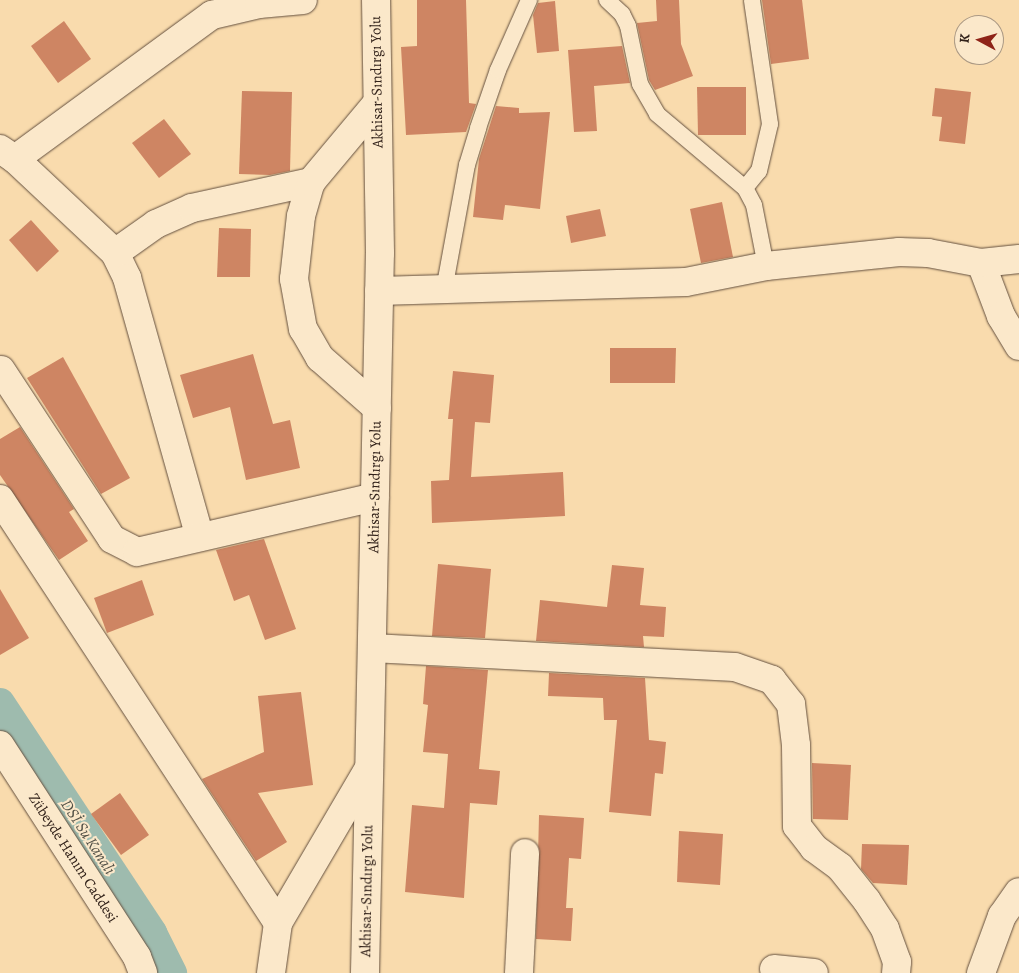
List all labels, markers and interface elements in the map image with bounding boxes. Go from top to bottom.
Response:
north arrow [954,15,1004,65]
street label: Akhisar-Sındırgı Yolu [367,16,387,148]
text: K [955,33,975,44]
street label: Akhisar-Sındırgı Yolu [365,421,385,553]
street label: Zübeyde Hanım Caddesi [24,790,122,926]
water label: DSİ Su Kanalı [57,796,119,878]
street label: Akhisar-Sındırgı Yolu [357,825,377,957]

